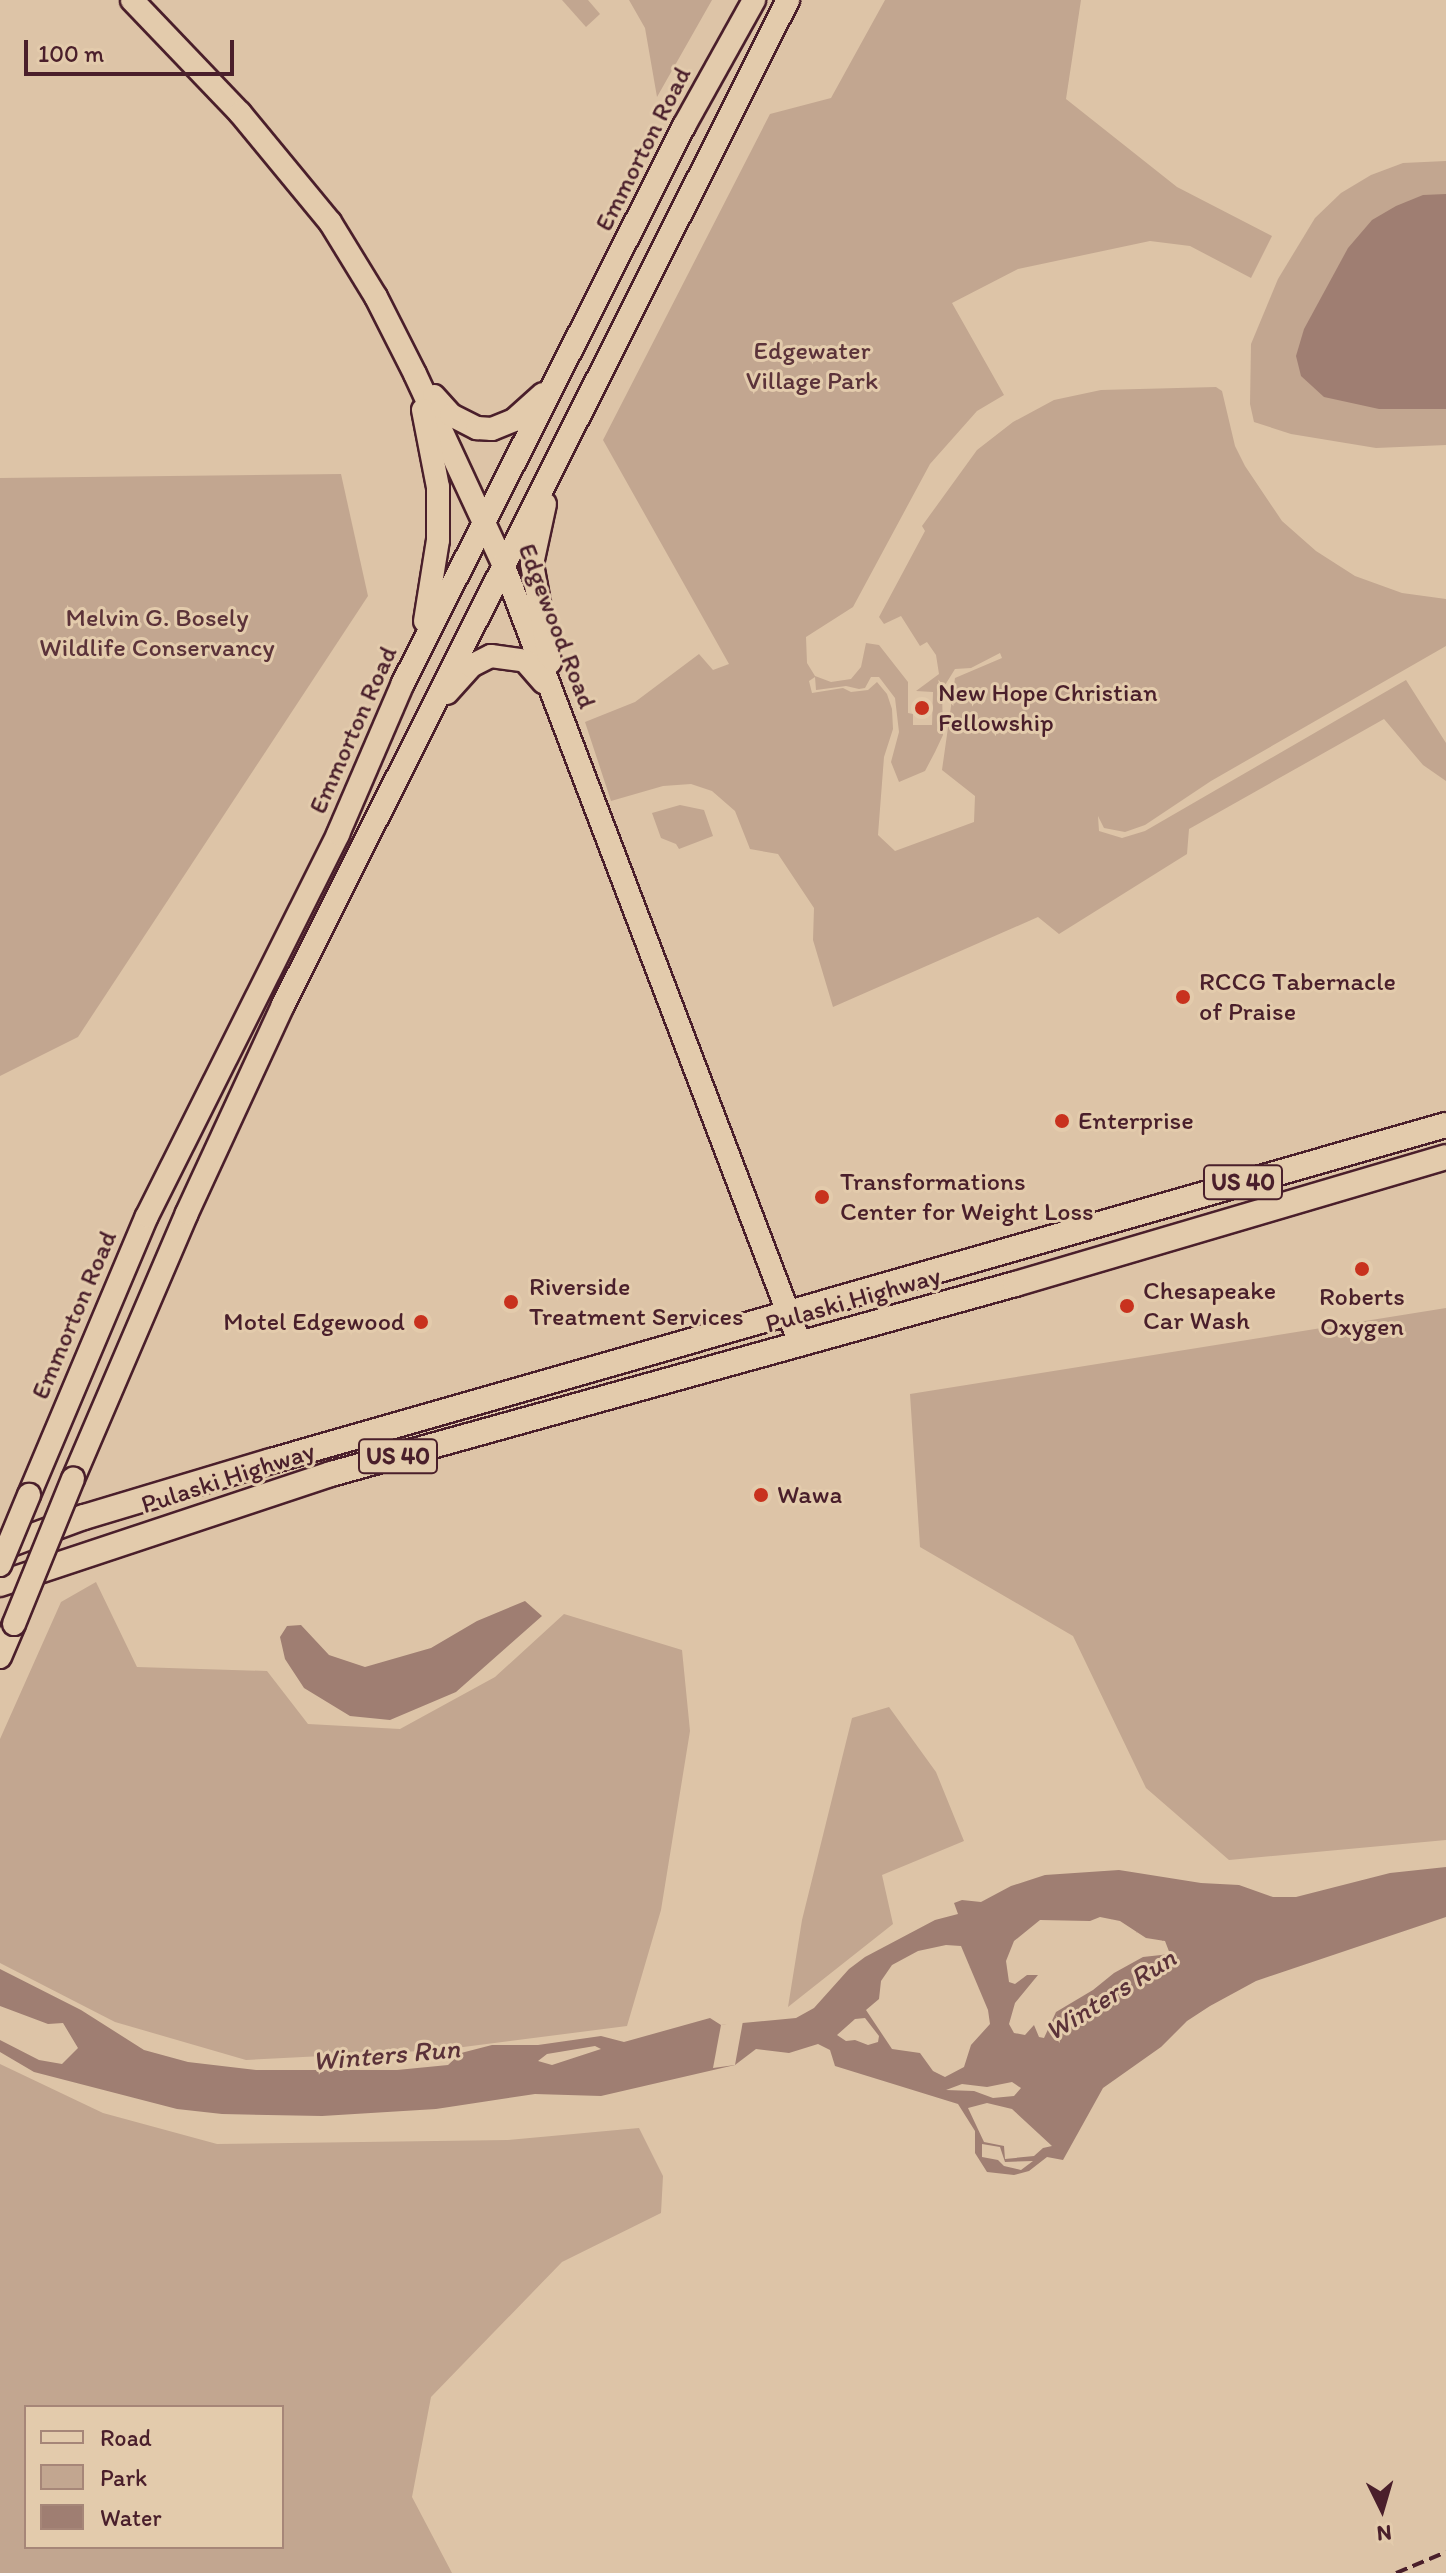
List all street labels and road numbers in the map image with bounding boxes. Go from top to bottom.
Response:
street label: Emmorton Road [588,62,698,236]
street label: Edgewood Road [511,539,603,713]
street label: Emmorton Road [302,642,404,818]
road number: US 40 [1201,1162,1285,1202]
street label: Emmorton Road [25,1226,123,1404]
street label: Pulaski Highway [762,1260,944,1340]
street label: Pulaski Highway [137,1435,319,1521]
road number: US 40 [356,1436,440,1476]

